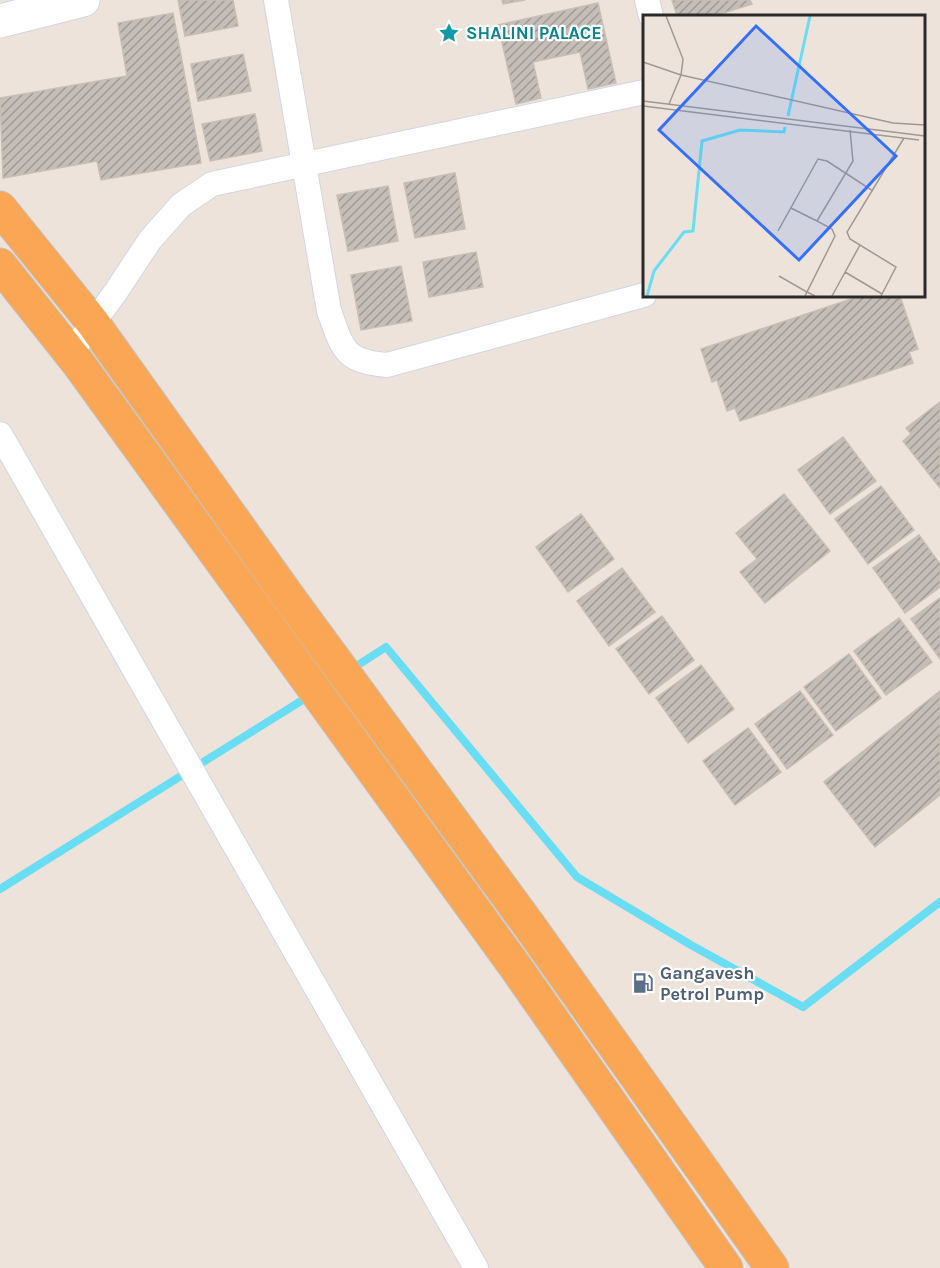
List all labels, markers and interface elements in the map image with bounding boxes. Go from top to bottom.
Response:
inset map [643,15,925,297]
place icon: SHALINI PALACE [437,21,461,45]
place label: SHALINI PALACE [466,22,602,44]
place label: Gangavesh Petrol Pump [660,962,764,1005]
fuel station icon: Gangavesh Petrol Pump [631,971,655,995]

